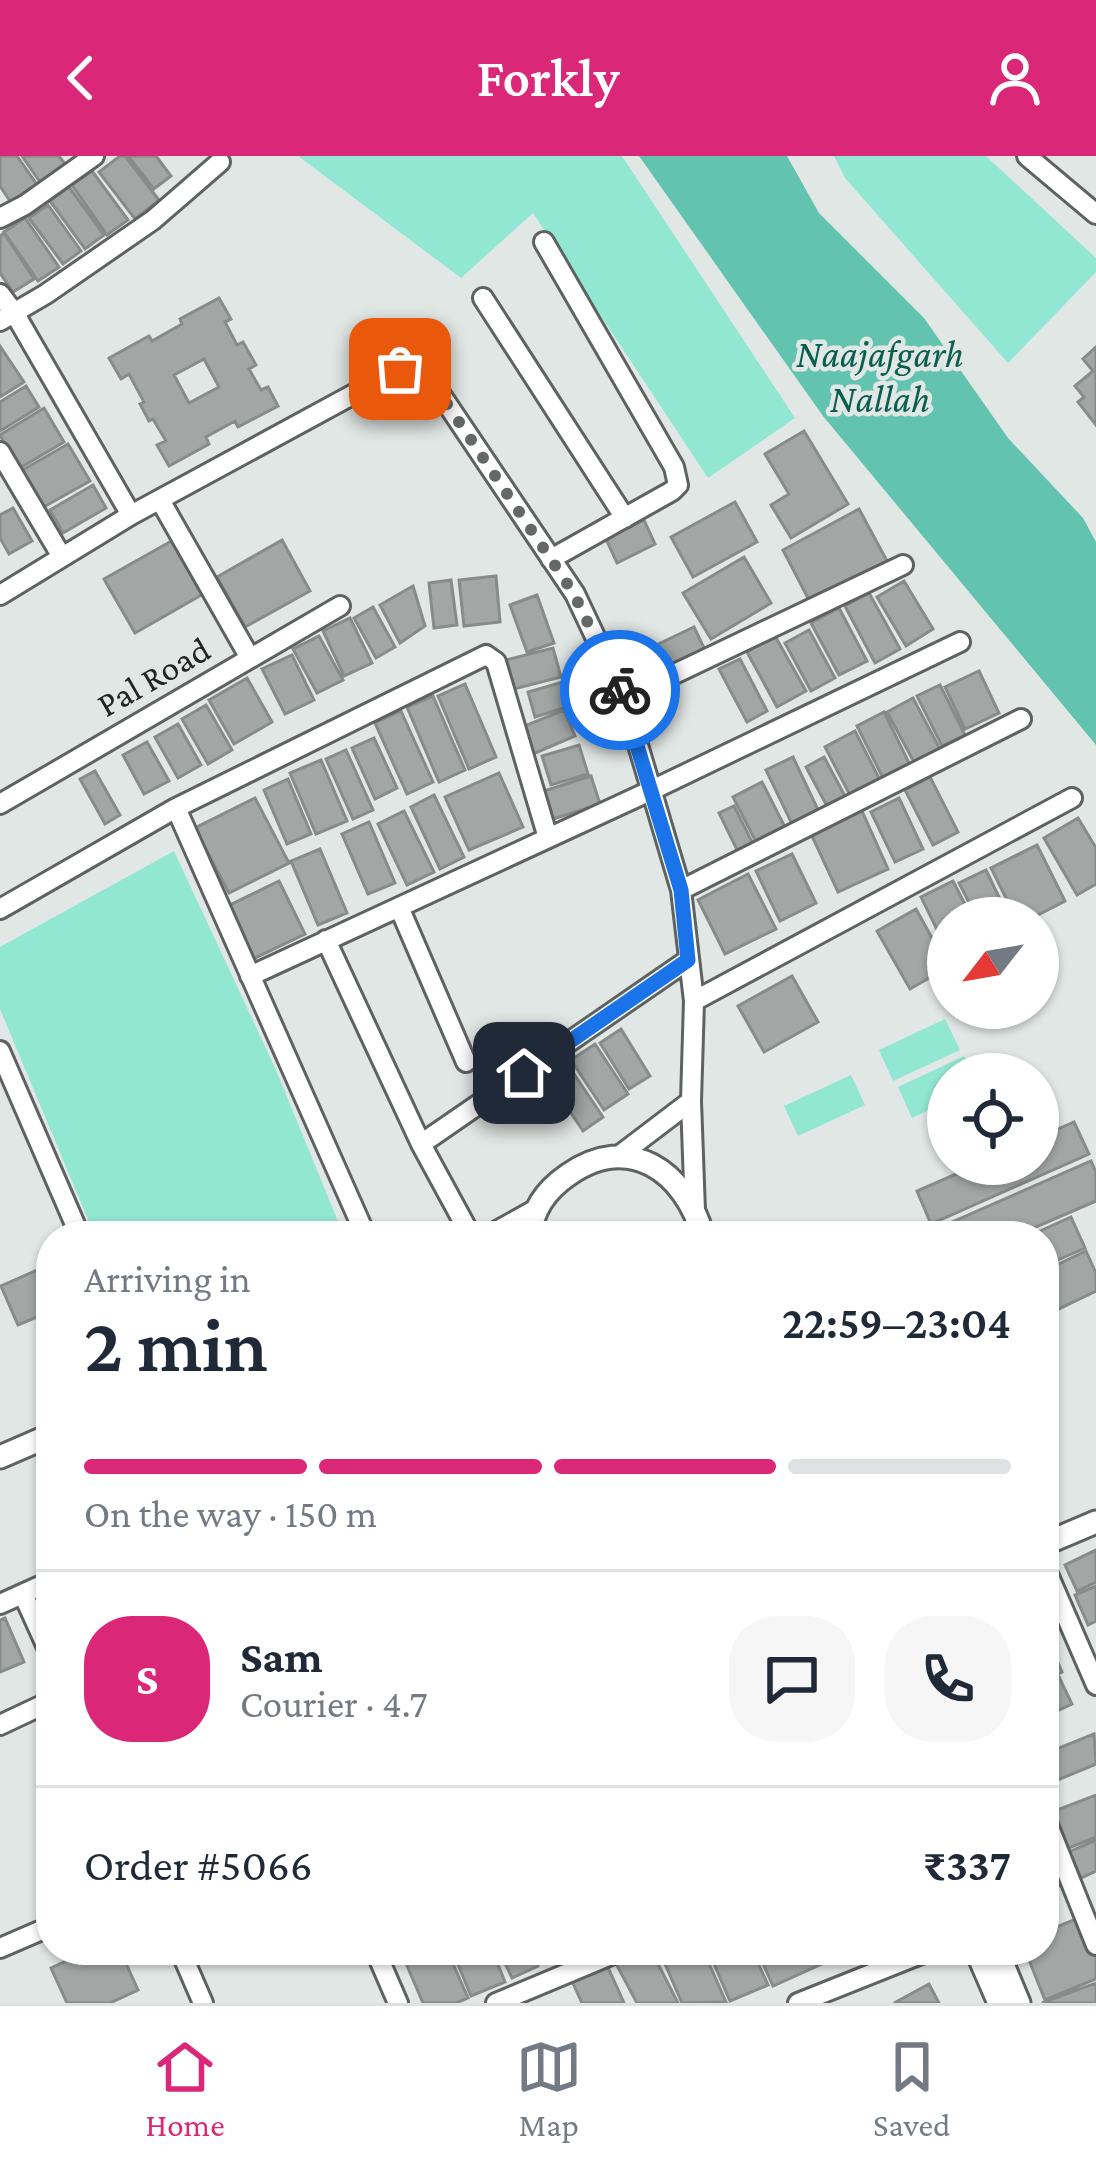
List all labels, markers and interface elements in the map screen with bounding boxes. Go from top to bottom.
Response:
icon: back [48,45,114,111]
icon: person [982,45,1048,111]
text: Forkly [477,48,619,108]
pin [349,318,451,420]
water label: Naajafgarh Nallah [796,332,964,420]
icon: bag [367,336,433,402]
street label: Pal Road [90,629,217,725]
courier [560,630,680,750]
icon: bike [587,657,653,723]
north arrow [927,897,1059,1029]
map controls [927,897,1059,1185]
pin [473,1022,575,1124]
icon: home [491,1040,557,1106]
button: locate [927,1053,1059,1185]
text: Arriving in [84,1257,251,1300]
text: 22:59–23:04 [782,1298,1011,1348]
text: 2 min [84,1301,268,1388]
text: On the way · 150 m [84,1492,377,1535]
button: chat [729,1616,855,1742]
button: phone [885,1616,1011,1742]
text: Sam [240,1632,323,1682]
text: S [136,1654,158,1704]
text: Courier · 4.7 [240,1682,428,1725]
text: Order #5066 [84,1840,313,1890]
text: ₹337 [923,1840,1011,1890]
tab: Home [146,2034,225,2143]
tab: Map [516,2034,582,2143]
tab: Saved [873,2034,950,2143]

